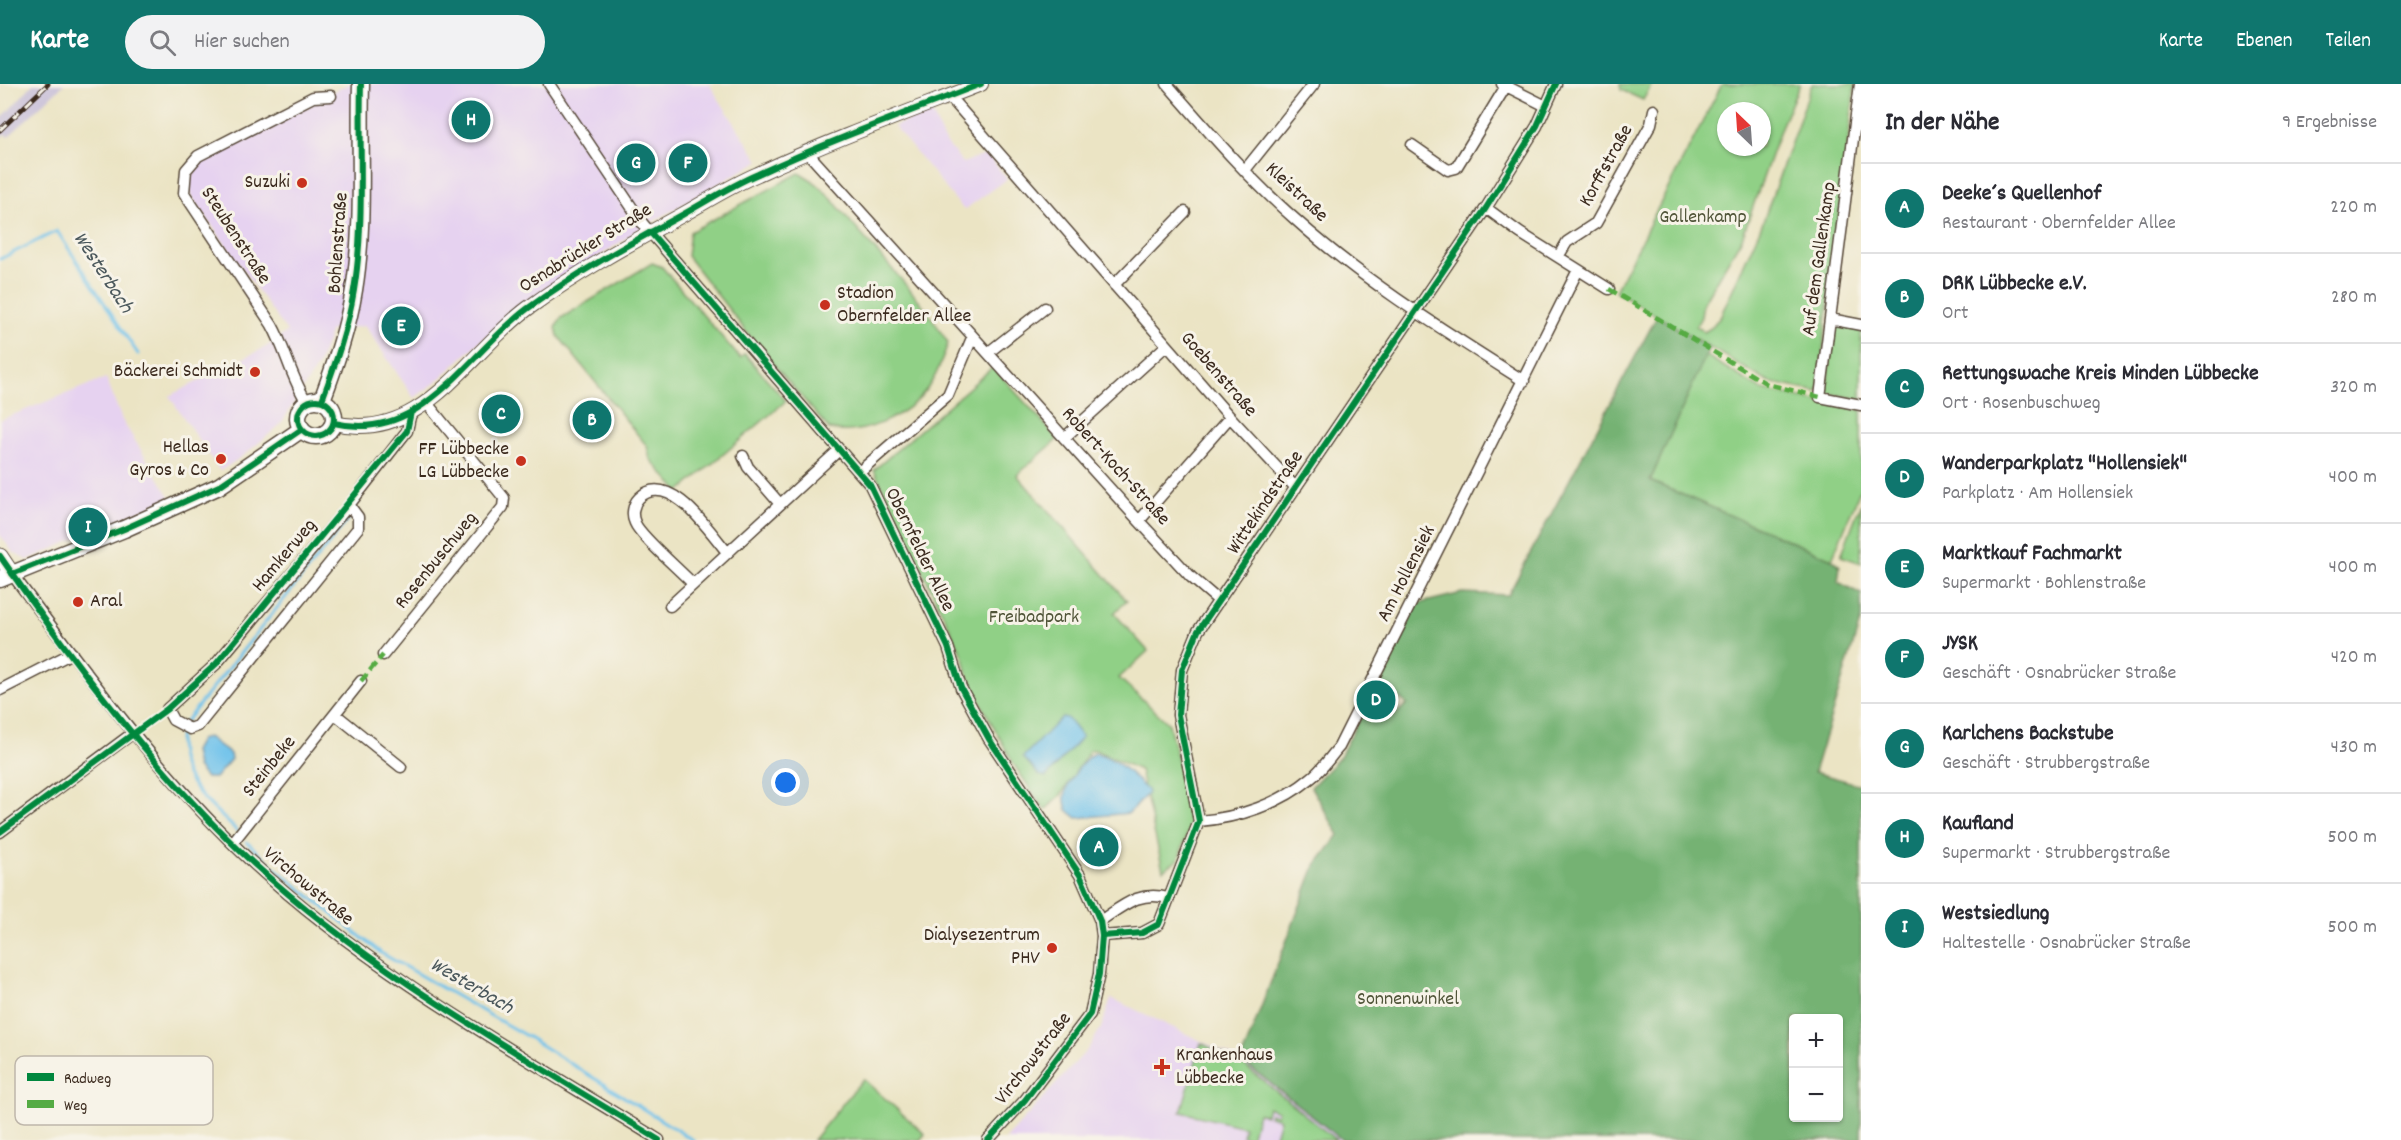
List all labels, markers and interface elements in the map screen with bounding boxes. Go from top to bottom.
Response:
search box [125,15,545,69]
text: Karte [30,22,89,62]
icon: search [146,26,179,59]
text: Hier suchen [194,27,290,58]
text: Karte [2159,27,2203,57]
text: Ebenen [2236,27,2293,57]
text: Teilen [2326,27,2371,57]
pin: H [452,98,490,142]
north arrow [1717,102,1771,156]
text: In der Nähe [1885,105,1999,142]
text: 9 Ergebnisse [2282,109,2377,137]
street label: Korffstraße [1573,120,1641,212]
pin: G [616,140,656,185]
pin: F [668,140,708,185]
street label: Kleistraße [1258,156,1334,230]
place label: Suzuki [244,169,290,197]
marker: Suzuki [295,176,309,190]
text: Deeke´s Quellenhof [1942,179,2101,210]
street label: Auf dem Gallenkamp [1795,180,1845,338]
street label: Steubenstraße [193,182,277,290]
street label: Bohlenstraße [322,191,357,294]
text: A [1899,194,1910,222]
text: 220 m [2330,194,2377,222]
street label: Osnabrücker Straße [514,197,658,301]
park label: Gallenkamp [1659,204,1747,232]
text: Restaurant · Obernfelder Allee [1942,210,2176,238]
water label: Westerbach [64,226,140,321]
text: DRK Lübbecke e.V. [1942,269,2087,300]
place label: Stadion Obernfelder Allee [837,280,972,331]
text: B [1900,284,1909,312]
text: 280 m [2331,284,2377,312]
marker: Stadion Obernfelder Allee [818,298,832,312]
text: Ort [1942,300,1968,328]
pin: E [382,304,420,348]
street label: Goebenstraße [1173,326,1263,424]
place label: Bäckerei Schmidt [114,358,243,386]
text: Rettungswache Kreis Minden Lübbecke [1942,359,2259,390]
marker: Bäckerei Schmidt [248,365,262,379]
text: C [1900,374,1909,402]
text: 320 m [2330,374,2377,402]
text: Ort · Rosenbuschweg [1942,390,2100,418]
pin: C [482,392,520,436]
pin: B [572,398,612,442]
street label: Robert-Koch-Straße [1054,401,1176,533]
place label: Hellas Gyros & Co [129,434,209,485]
place label: FF Lübbecke LG Lübbecke [418,436,509,487]
street label: Wittekindstraße [1221,445,1311,561]
text: Wanderparkplatz "Hollensiek" [1942,449,2187,480]
marker: Hellas Gyros & Co [214,452,228,466]
marker: FF Lübbecke LG Lübbecke [514,454,528,468]
text: D [1899,464,1910,492]
text: 400 m [2329,464,2377,492]
text: Parkplatz · Am Hollensiek [1942,480,2133,508]
street label: Obernfelder Allee [877,483,961,617]
pin: I [68,504,107,550]
street label: Rosenbuschweg [389,506,485,616]
street label: Hamkerweg [246,513,324,599]
street label: Am Hollensiek [1371,521,1443,627]
text: Marktkauf Fachmarkt [1942,539,2122,570]
text: E [1900,554,1909,582]
text: 400 m [2329,554,2377,582]
text: Supermarkt · Bohlenstraße [1942,570,2146,598]
place label: Aral [90,588,123,616]
marker: Aral [71,595,85,609]
park label: Freibadpark [989,604,1079,632]
text: JYSK [1942,629,1978,660]
text: F [1900,644,1909,672]
text: 420 m [2331,644,2377,672]
text: Geschäft · Osnabrücker Straße [1942,660,2176,688]
pin: D [1356,678,1396,722]
text: Karlchens Backstube [1942,719,2114,750]
street label: Steinbeke [236,730,304,804]
text: G [1899,734,1910,762]
text: 430 m [2331,734,2377,762]
text: Geschäft · Strubbergstraße [1942,750,2150,778]
your location [771,768,800,797]
text: Kaufland [1942,809,2014,840]
pin: A [1080,824,1118,870]
text: H [1899,824,1910,852]
text: 500 m [2328,824,2377,852]
text: Supermarkt · Strubbergstraße [1942,840,2170,868]
street label: Virchowstraße [257,841,360,933]
text: Westsiedlung [1942,899,2050,930]
text: I [1901,914,1908,942]
text: 500 m [2328,914,2377,942]
place label: Dialysezentrum PHV [924,922,1040,973]
text: Haltestelle · Osnabrücker Straße [1942,930,2191,958]
marker: Dialysezentrum PHV [1045,941,1059,955]
water label: Westerbach [424,951,519,1024]
park label: Sonnenwinkel [1357,986,1459,1014]
street label: Virchowstraße [989,1007,1079,1111]
map controls [1789,1014,1843,1122]
button: + [1789,1014,1843,1068]
place label: Krankenhaus Lübbecke [1176,1042,1273,1093]
legend [15,1056,213,1125]
marker: Krankenhaus Lübbecke [1153,1058,1171,1076]
text: Radweg [64,1068,111,1091]
button: − [1789,1068,1843,1122]
text: Weg [64,1095,87,1118]

